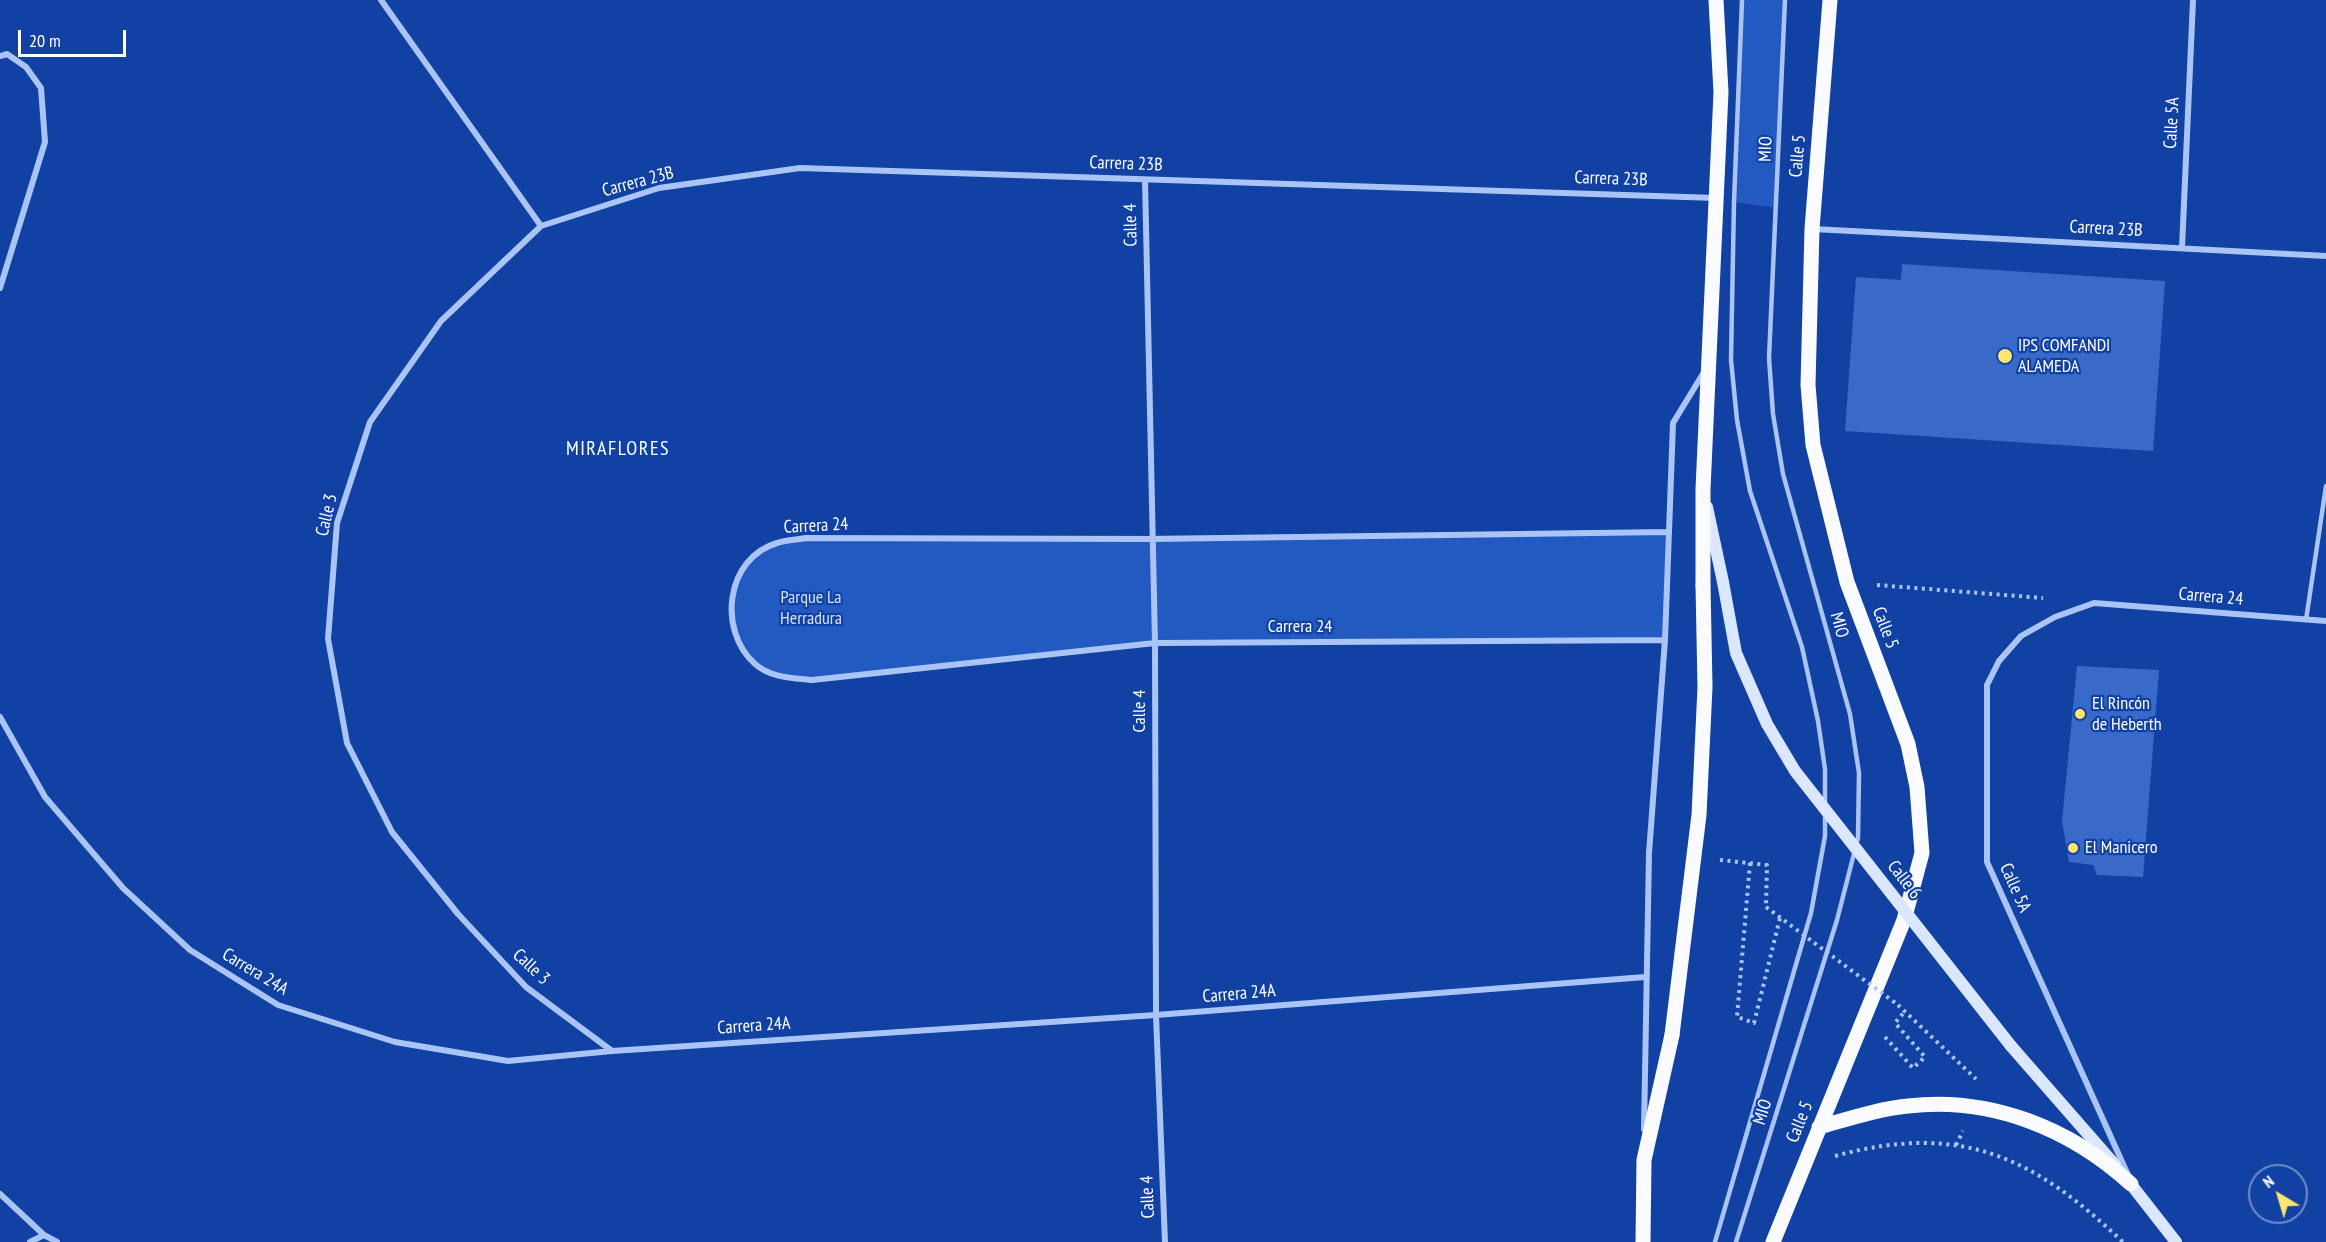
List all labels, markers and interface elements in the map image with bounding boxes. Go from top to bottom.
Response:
scale bar [21,18,129,56]
text: 20 m [29,29,61,52]
street label: Calle 5A [2160,97,2184,149]
street label: Calle 5 [1785,134,1811,178]
street label: MIO [1755,136,1777,162]
street label: Carrera 23B [1089,152,1163,176]
street label: Carrera 23B [600,162,676,202]
street label: Carrera 23B [1574,167,1648,191]
street label: Calle 4 [1120,203,1142,247]
street label: Carrera 23B [2069,216,2143,242]
place label: IPS COMFANDI ALAMEDA [2018,335,2110,378]
marker: IPS COMFANDI ALAMEDA [1996,347,2014,365]
district label: MIRAFLORES [566,437,670,461]
street label: Calle 3 [312,492,342,538]
street label: Carrera 24 [783,514,849,538]
street label: Carrera 24 [2178,583,2244,611]
park label: Parque La Herradura [780,587,842,630]
street label: Calle 5 [1867,604,1903,652]
street label: MIO [1825,610,1853,640]
street label: Carrera 24 [1268,616,1332,638]
street label: Calle 4 [1129,690,1151,732]
place label: El Rincón de Heberth [2092,693,2162,736]
marker: El Rincón de Heberth [2073,707,2087,721]
place label: El Manicero [2085,837,2157,859]
marker: El Manicero [2066,841,2080,855]
street label: Calle 6 [1882,856,1926,904]
street label: Calle 5A [1995,860,2035,916]
street label: Carrera 24A [218,944,292,1000]
street label: Calle 3 [508,944,554,990]
street label: Carrera 24A [1202,980,1276,1008]
street label: Carrera 24A [717,1013,791,1039]
street label: MIO [1749,1097,1777,1127]
street label: Calle 5 [1782,1098,1818,1146]
north arrow [2248,1164,2308,1224]
text: N [2259,1171,2278,1192]
street label: Calle 4 [1136,1175,1160,1219]

